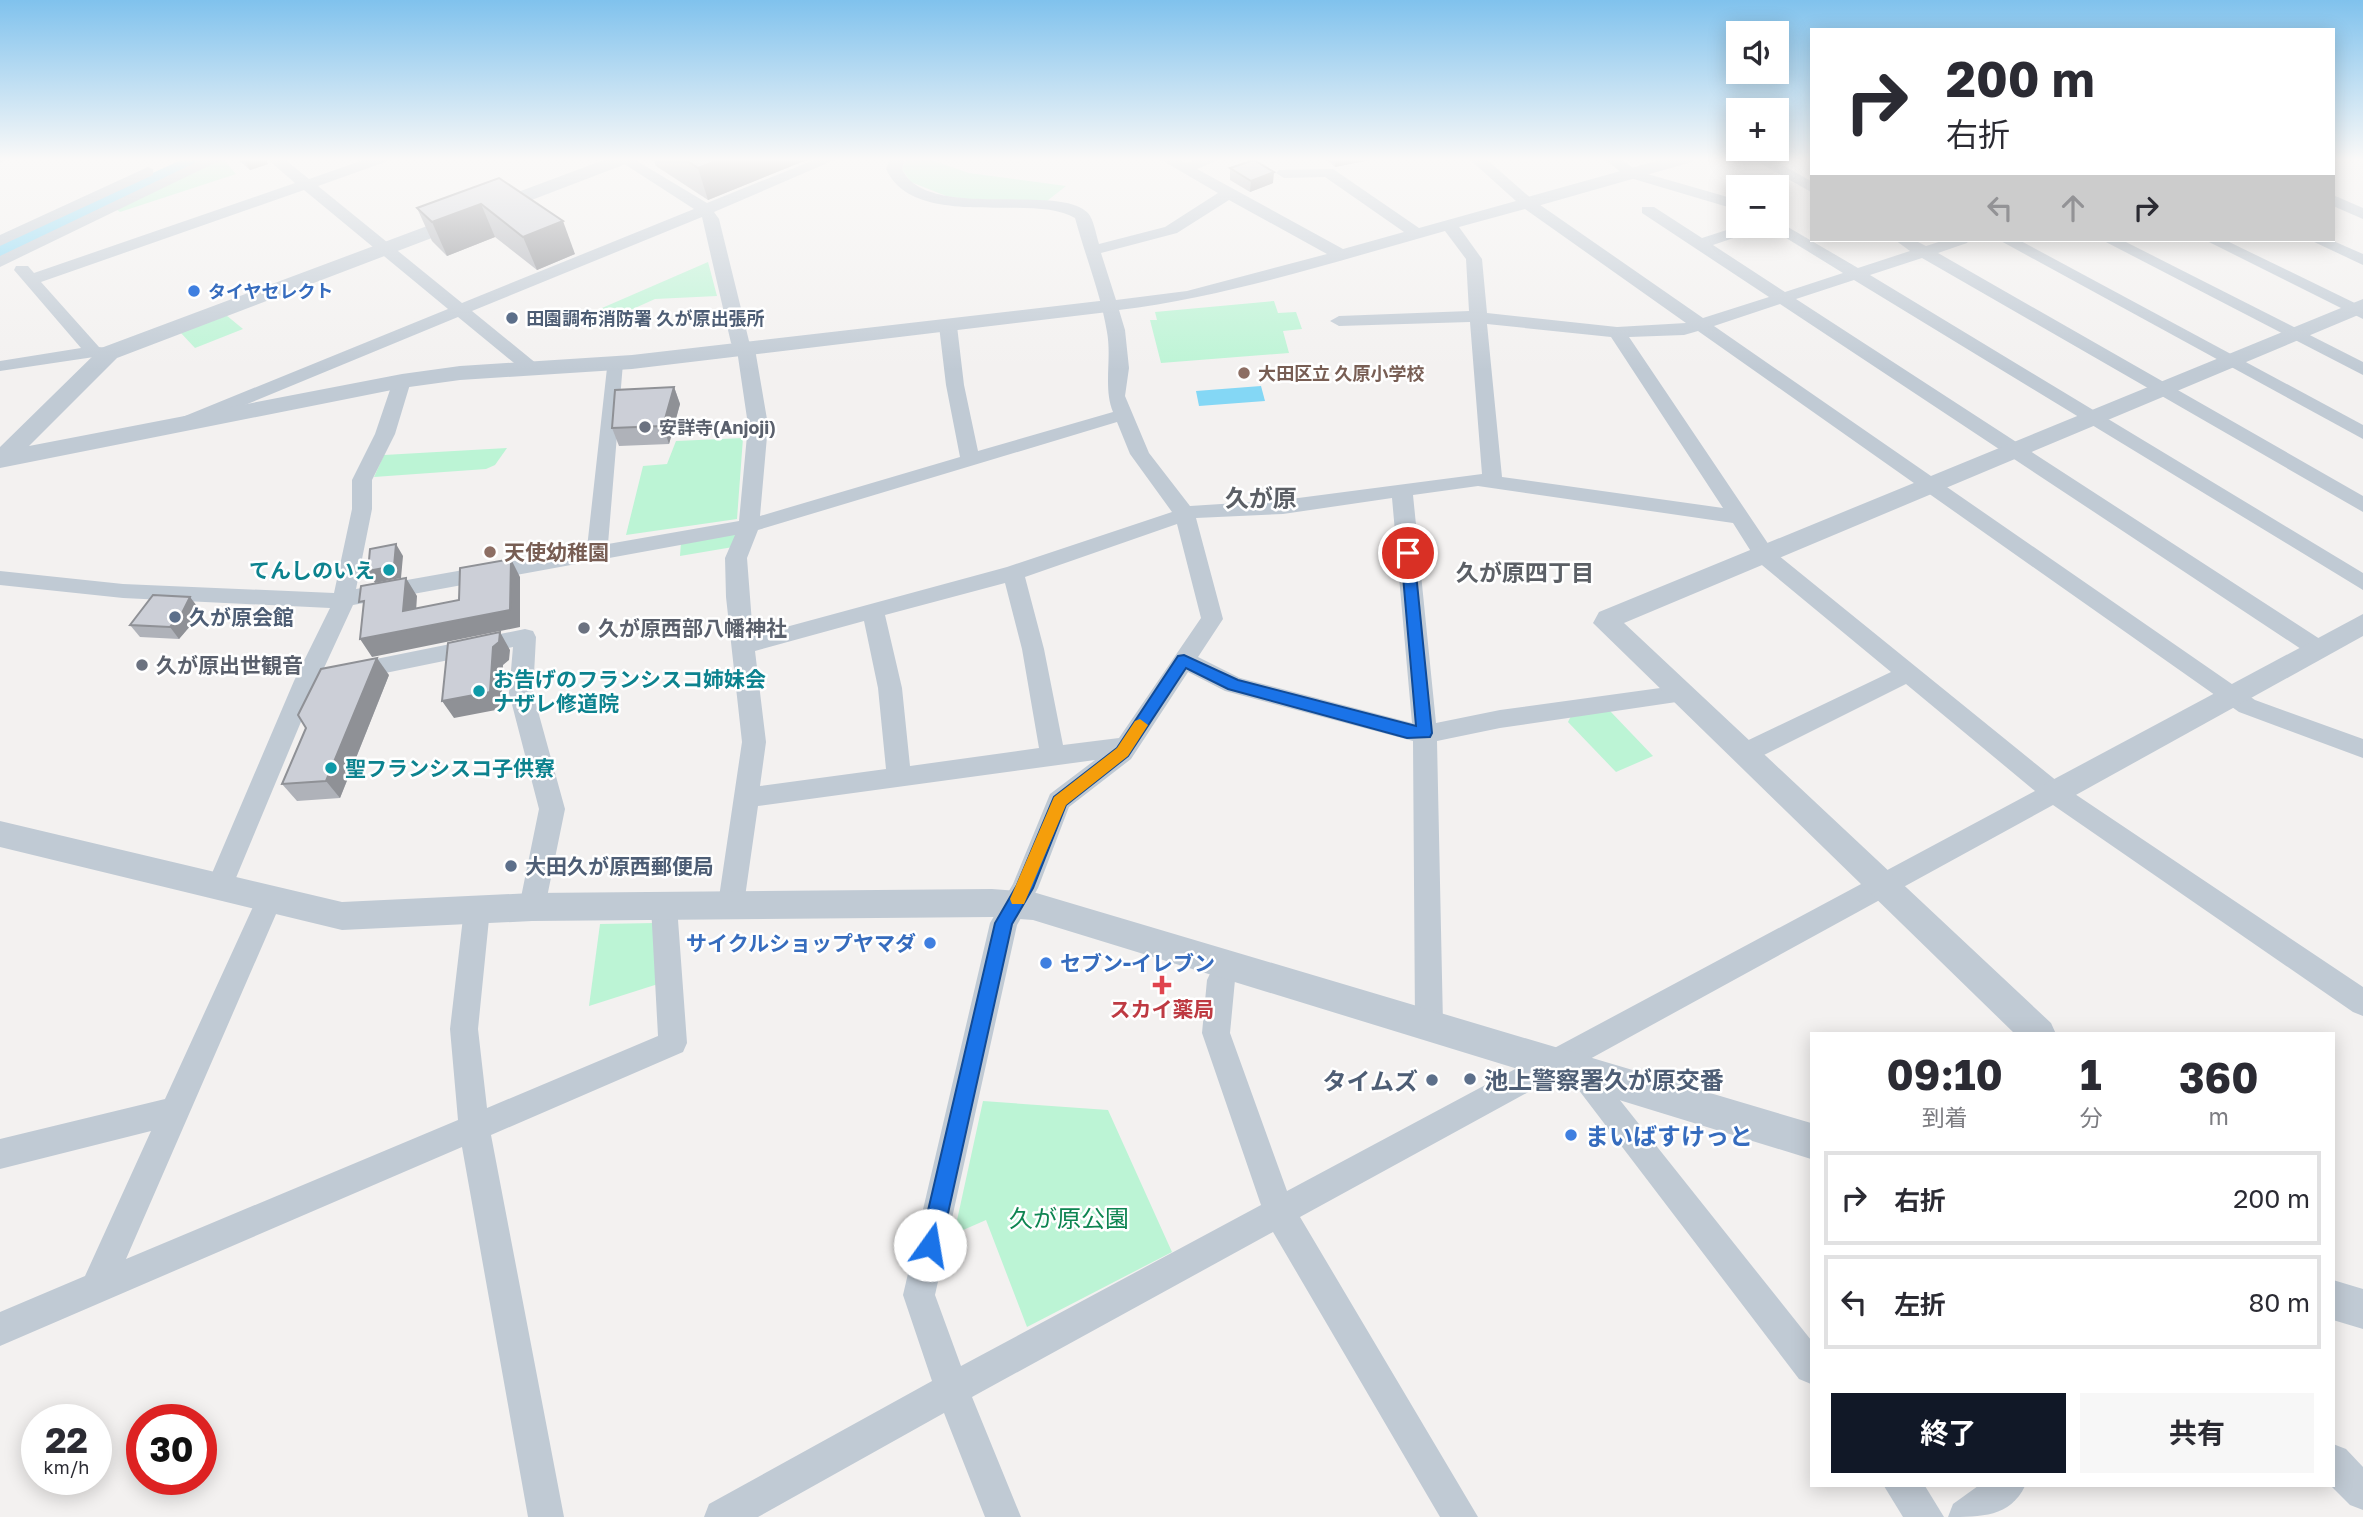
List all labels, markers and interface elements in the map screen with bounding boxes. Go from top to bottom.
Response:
map controls [1726,21,1789,238]
button: sound [1726,21,1789,84]
text: 200 m [1946,49,2095,108]
icon: right [1831,56,1922,147]
button: + [1726,98,1789,161]
text: 右折 [1946,115,2010,153]
button: − [1726,175,1789,238]
icon: left [1981,189,2019,227]
icon: ahead [2054,189,2092,227]
icon: right [2127,189,2165,227]
place label: タイヤセレクト [208,280,333,302]
marker: タイヤセレクト [186,283,202,299]
place label: 田園調布消防署 久が原出張所 [526,307,765,329]
marker: 田園調布消防署 久が原出張所 [504,310,520,326]
place label: 大田区立 久原小学校 [1258,362,1425,384]
marker: 大田区立 久原小学校 [1236,365,1252,381]
place label: 安詳寺(Anjoji) [659,416,776,438]
marker: 安詳寺(Anjoji) [637,419,653,435]
district label: 久が原 [1225,483,1297,512]
pin [1378,523,1438,583]
icon: arrive [1389,534,1427,572]
place label: 天使幼稚園 [504,539,609,565]
marker: 天使幼稚園 [482,544,498,560]
place label: てんしのいえ [249,557,375,583]
district label: 久が原四丁目 [1456,558,1594,586]
marker: てんしのいえ [381,562,397,578]
place label: 久が原会館 [189,604,294,630]
marker: 久が原会館 [167,609,183,625]
place label: 久が原西部八幡神社 [598,615,787,641]
marker: 久が原西部八幡神社 [576,620,592,636]
place label: 久が原出世観音 [156,652,303,678]
marker: 久が原出世観音 [134,657,150,673]
place label: お告げのフランシスコ姉妹会 ナザレ修道院 [493,666,766,716]
marker: お告げのフランシスコ姉妹会 ナザレ修道院 [471,683,487,699]
place label: 聖フランシスコ子供寮 [345,755,555,781]
marker: 聖フランシスコ子供寮 [323,760,339,776]
place label: 大田久が原西郵便局 [525,853,714,879]
marker: 大田久が原西郵便局 [503,858,519,874]
place label: サイクルショップヤマダ [686,930,916,956]
marker: サイクルショップヤマダ [922,935,938,951]
place label: セブン-イレブン [1060,950,1215,976]
marker: セブン-イレブン [1038,955,1054,971]
marker: スカイ薬局 [1154,977,1170,993]
place label: スカイ薬局 [1110,996,1215,1022]
text: 09:10 [1887,1049,2003,1099]
text: 1 [2080,1049,2102,1099]
text: 360 [2179,1052,2258,1102]
place label: 池上警察署久が原交番 [1484,1065,1724,1094]
place label: タイムズ [1322,1066,1418,1095]
marker: 池上警察署久が原交番 [1462,1071,1478,1087]
marker: タイムズ [1424,1072,1440,1088]
text: m [2209,1102,2229,1130]
text: 到着 [1922,1103,1968,1131]
text: 分 [2079,1103,2102,1131]
place label: まいばすけっと [1585,1121,1753,1150]
marker: まいばすけっと [1563,1127,1579,1143]
icon: right [1835,1179,1873,1217]
text: 200 m [2233,1183,2310,1214]
text: 右折 [1894,1185,1946,1216]
park label: 久が原公園 [1009,1203,1129,1232]
position arrow [893,1208,967,1282]
icon: left [1835,1283,1873,1321]
text: 80 m [2249,1287,2310,1318]
text: 左折 [1894,1289,1946,1320]
button: 終了 [1831,1393,2066,1473]
button: 共有 [2080,1393,2314,1473]
speed limit sign: 30 [126,1404,217,1495]
text: 22 [45,1419,88,1461]
text: km/h [44,1456,89,1478]

